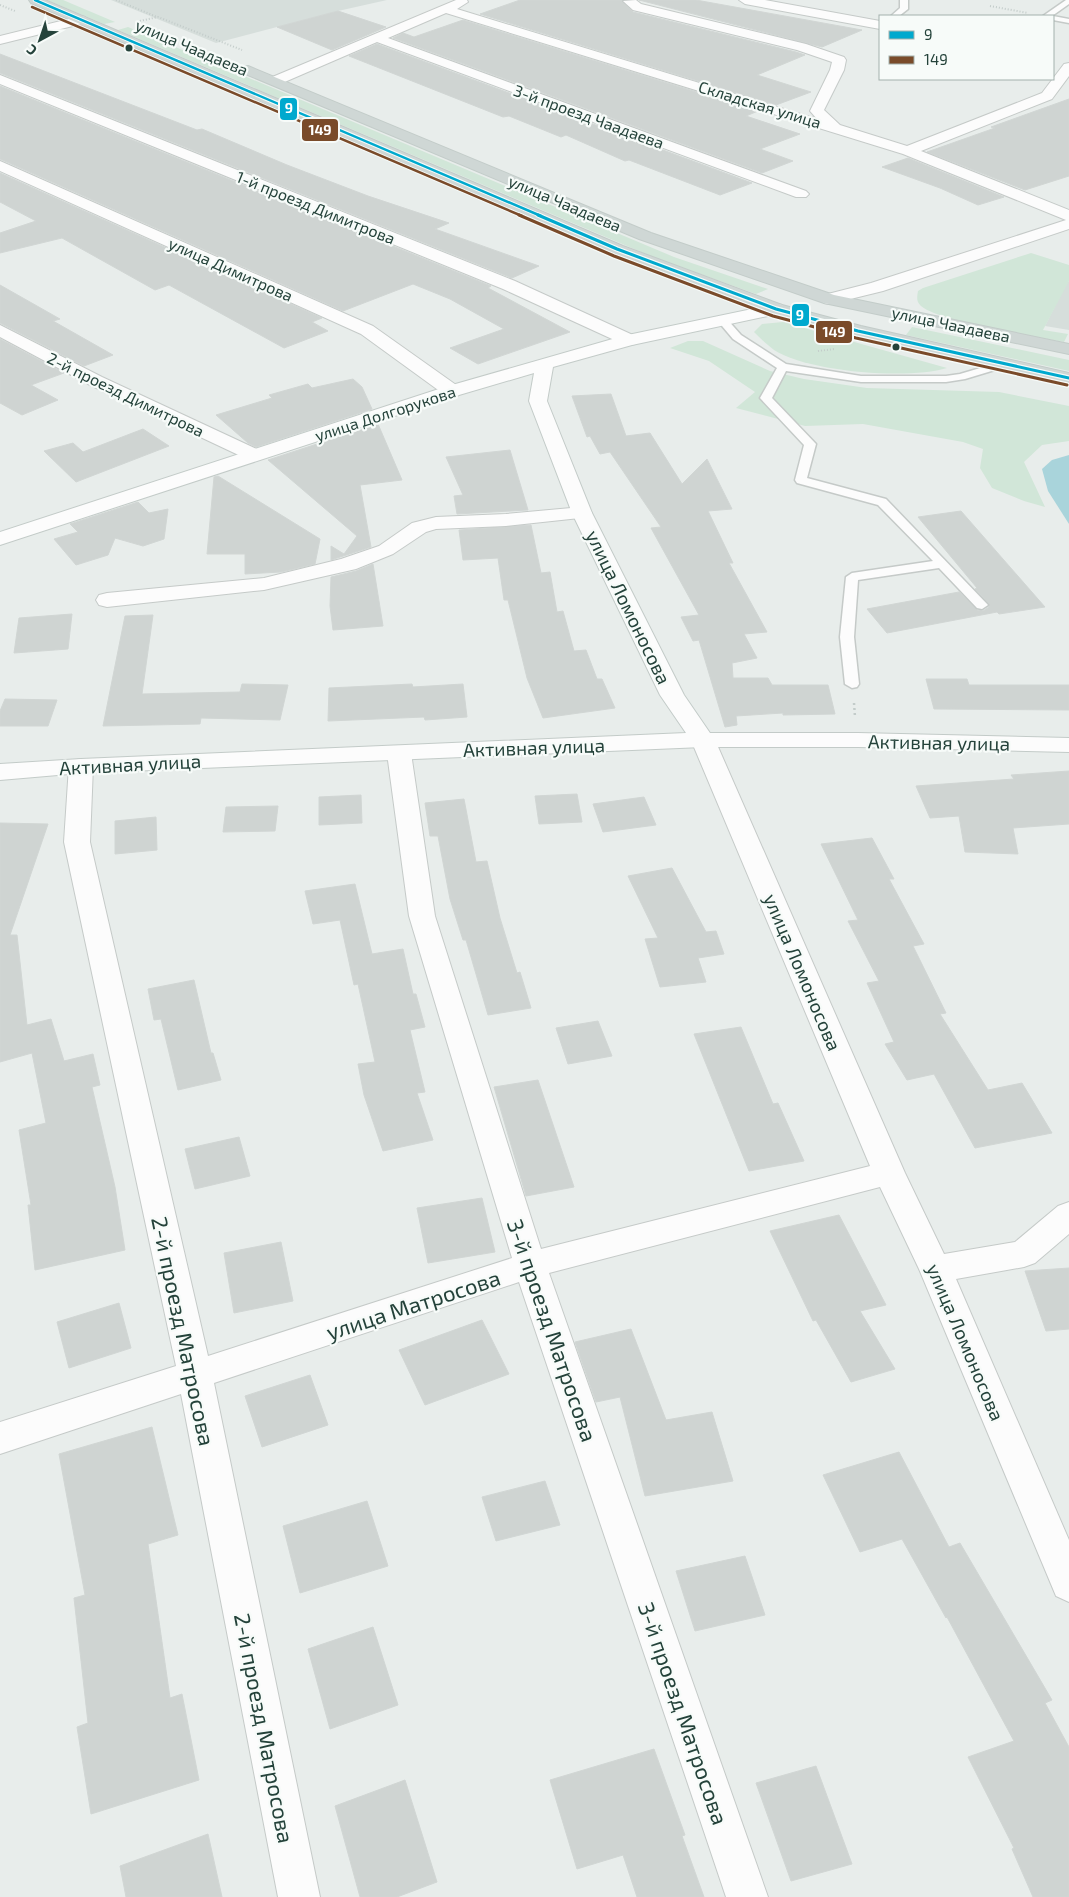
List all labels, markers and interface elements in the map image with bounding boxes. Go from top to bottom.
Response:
north arrow [15,15,65,65]
street label: улица Чаадаева [132,15,251,80]
legend [879,15,1054,80]
text: 9 [924,25,933,43]
text: С [23,41,40,59]
unlabelled marker [124,43,134,53]
text: 149 [924,50,948,68]
street label: Складская улица [696,76,824,133]
street label: 3-й проезд Чаадаева [511,80,667,152]
line badge: 9 [279,97,298,121]
text: 9 [285,99,293,116]
line badge: 149 [301,118,339,142]
text: 149 [308,121,332,138]
street label: 1-й проезд Димитрова [234,166,398,248]
street label: улица Чаадаева [505,171,624,236]
street label: улица Димитрова [165,233,296,306]
street label: улица Чаадаева [890,302,1012,347]
line badge: 9 [791,303,810,327]
text: 9 [796,306,804,323]
line badge: 149 [815,320,853,344]
text: 149 [822,323,846,340]
unlabelled marker [891,342,901,352]
street label: 2-й проезд Димитрова [44,348,208,440]
street label: улица Долгорукова [312,381,458,446]
street label: улица Ломоносова [581,526,676,688]
street label: Активная улица [868,729,1010,756]
street label: Активная улица [463,733,605,762]
street label: Активная улица [58,749,202,780]
street label: улица Ломоносова [759,890,847,1054]
street label: 2-й проезд Матросова [147,1214,221,1448]
street label: 3-й проезд Матросова [503,1215,603,1445]
street label: улица Ломоносова [922,1260,1010,1424]
street label: улица Матросова [323,1264,504,1345]
street label: 3-й проезд Матросова [634,1598,734,1828]
street label: 2-й проезд Матросова [230,1611,300,1845]

